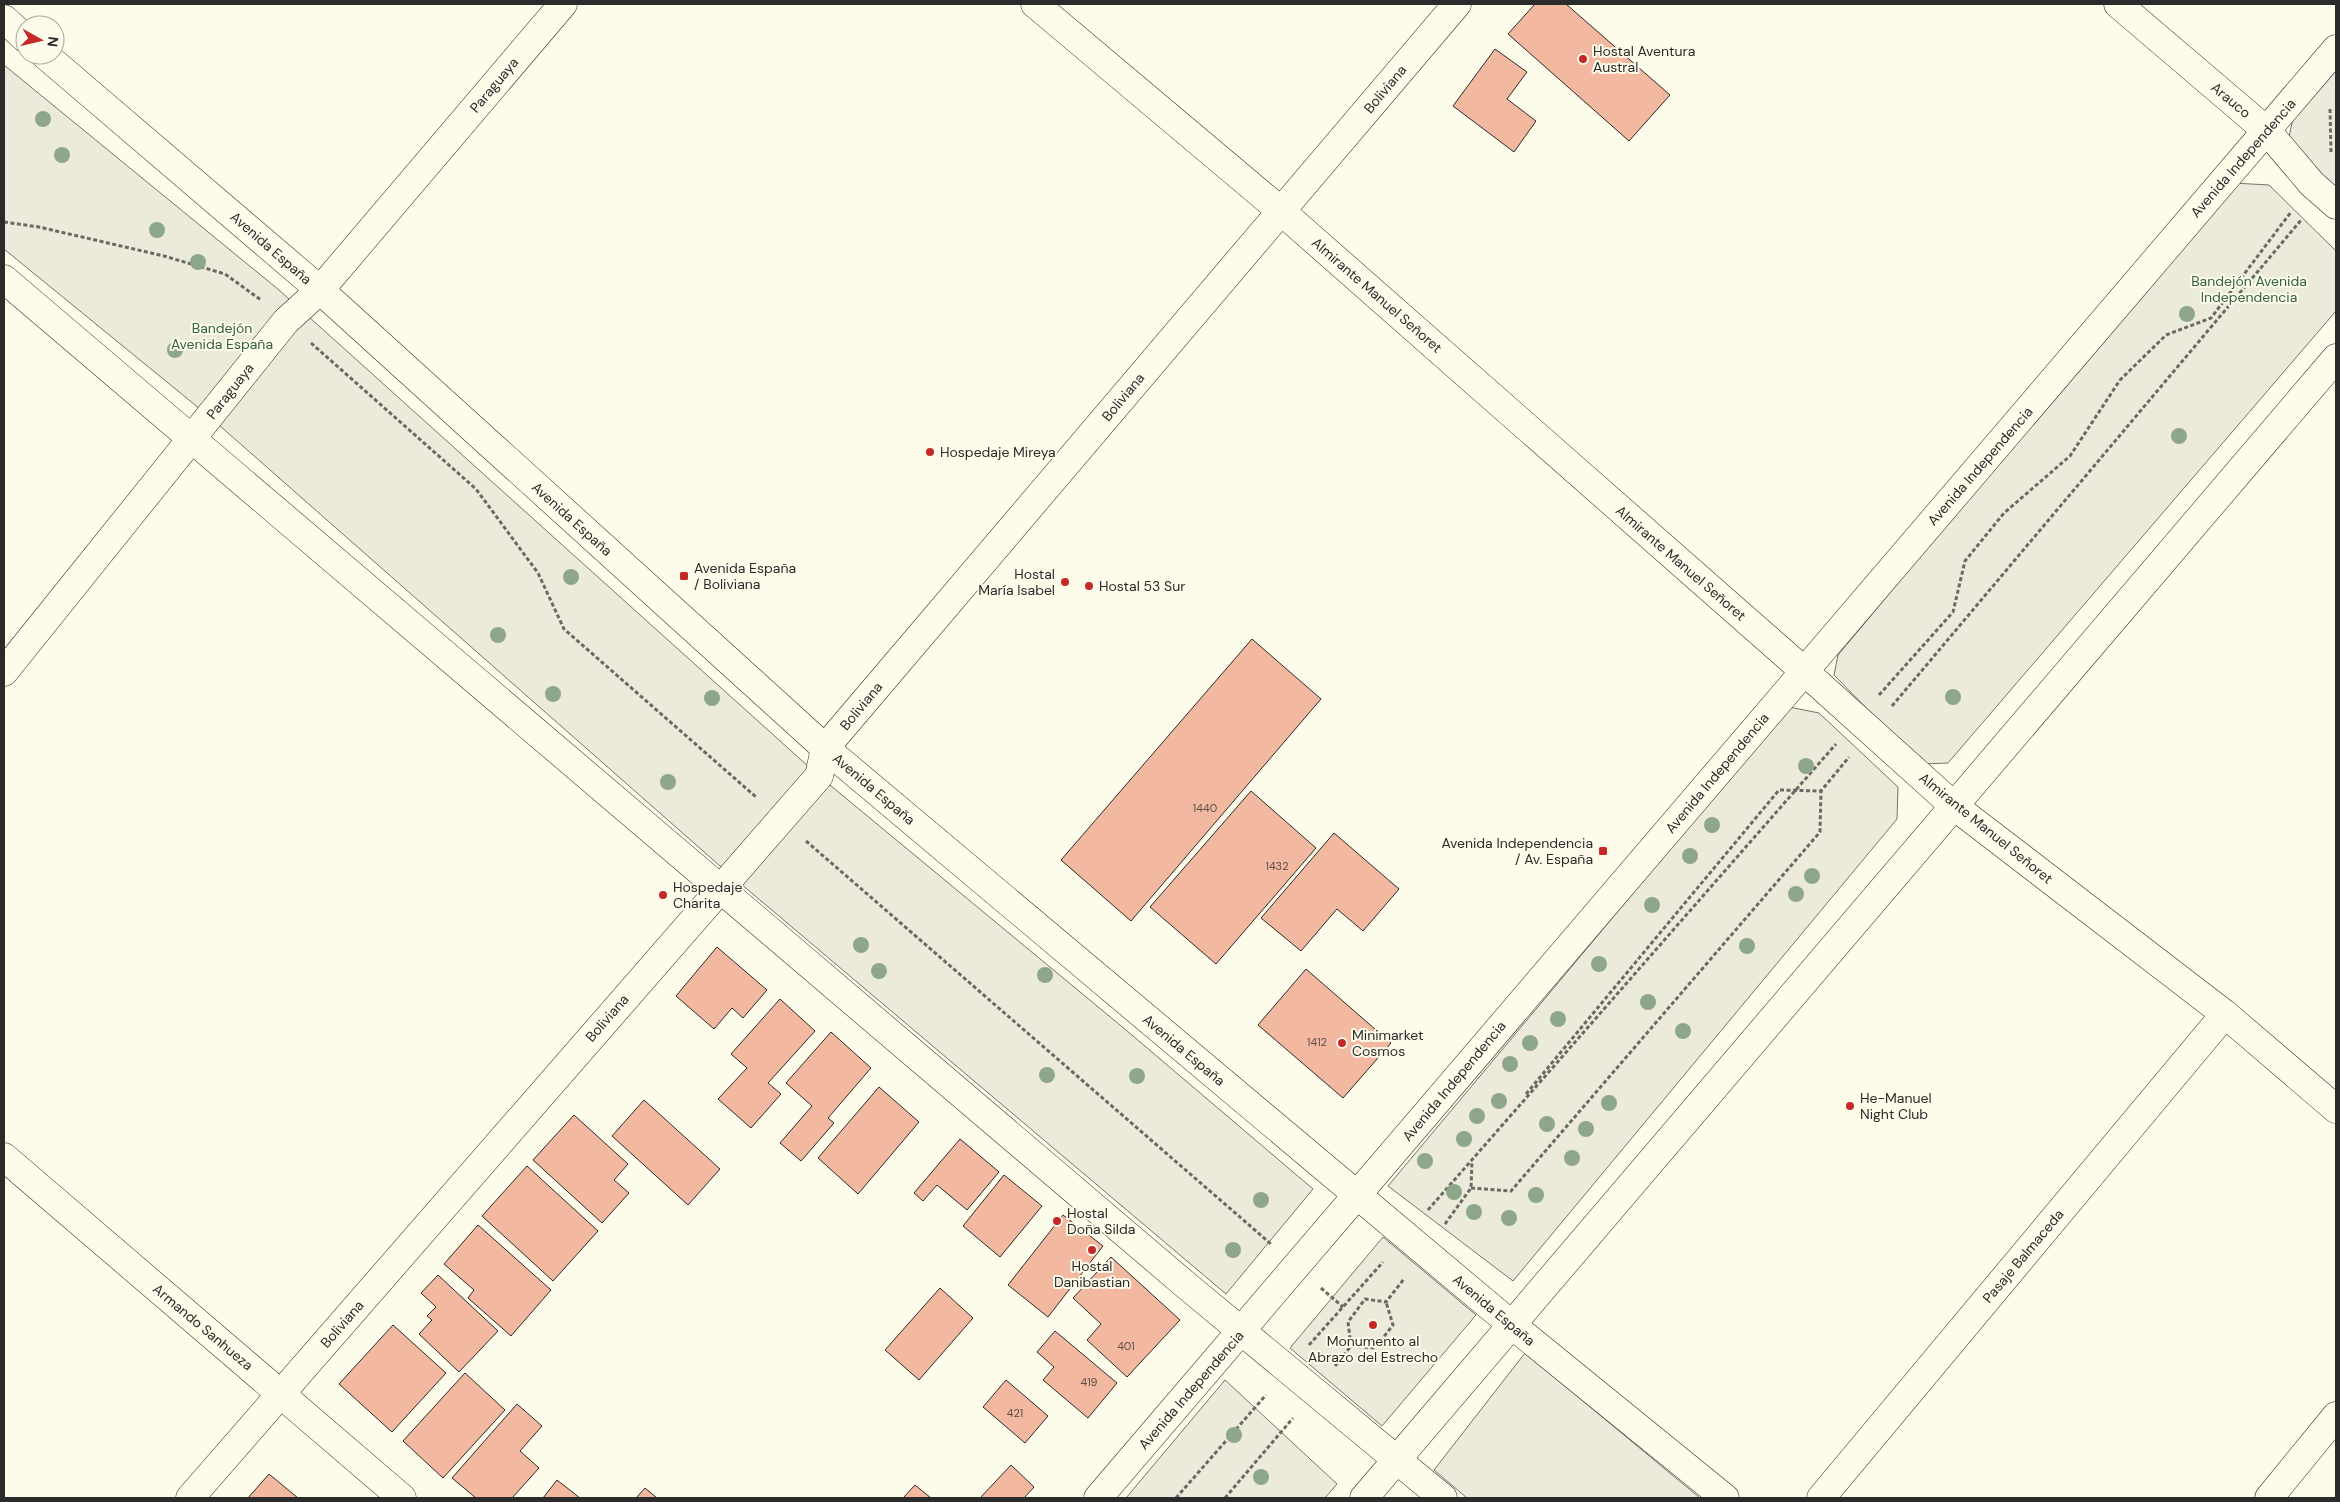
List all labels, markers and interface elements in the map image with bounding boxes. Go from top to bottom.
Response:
north arrow [15,15,65,65]
text: N [43,35,62,48]
place label: Hostal Aventura Austral [1593,42,1695,76]
marker: Hostal Aventura Austral [1577,53,1589,65]
street label: Paraguaya [466,54,522,116]
street label: Boliviana [1360,61,1410,117]
street label: Arauco [2207,78,2255,122]
street label: Avenida Independencia [2186,95,2300,221]
street label: Avenida España [227,208,315,288]
street label: Almirante Manuel Señoret [1308,233,1446,357]
park label: Bandejón Avenida Independencia [2191,272,2307,306]
park label: Bandejón Avenida España [171,319,273,353]
street label: Paraguaya [202,359,258,423]
street label: Boliviana [1098,369,1148,425]
street label: Avenida Independencia [1923,403,2037,529]
place label: Hospedaje Mireya [940,443,1056,461]
marker: Hospedaje Mireya [924,446,936,458]
street label: Avenida España [528,478,616,560]
street label: Almirante Manuel Señoret [1612,501,1750,625]
place label: Avenida España / Boliviana [694,559,796,593]
place label: Hostal María Isabel [978,565,1055,599]
marker: Avenida España / Boliviana [678,570,690,582]
marker: Hostal María Isabel [1059,576,1071,588]
place label: Hostal 53 Sur [1099,577,1185,595]
marker: Hostal 53 Sur [1083,580,1095,592]
street label: Boliviana [836,678,886,734]
street label: Avenida Independencia [1661,709,1773,837]
street label: Avenida España [829,749,919,829]
street label: Almirante Manuel Señoret [1916,769,2056,887]
house number: 1440 [1193,801,1217,815]
place label: Avenida Independencia / Av. España [1441,834,1593,868]
marker: Avenida Independencia / Av. España [1597,845,1609,857]
house number: 1432 [1266,859,1288,873]
place label: Hospedaje Charita [673,878,742,912]
marker: Hospedaje Charita [657,889,669,901]
street label: Boliviana [581,990,633,1046]
street label: Avenida España [1139,1010,1229,1090]
street label: Avenida Independencia [1398,1017,1510,1145]
place label: Minimarket Cosmos [1352,1026,1424,1060]
house number: 1412 [1307,1035,1327,1049]
marker: Minimarket Cosmos [1336,1037,1348,1049]
place label: He-Manuel Night Club [1860,1089,1932,1123]
marker: He-Manuel Night Club [1844,1100,1856,1112]
place label: Hostal Doña Silda [1067,1204,1135,1238]
street label: Pasaje Balmaceda [1979,1205,2067,1307]
marker: Hostal Doña Silda [1051,1215,1063,1227]
marker: Hostal Danibastian [1086,1244,1098,1256]
place label: Hostal Danibastian [1054,1257,1130,1291]
street label: Avenida España [1449,1270,1539,1350]
street label: Armando Sanhueza [149,1280,257,1374]
street label: Boliviana [316,1296,368,1352]
marker: Monumento al Abrazo del Estrecho [1367,1319,1379,1331]
street label: Avenida Independencia [1134,1327,1248,1453]
place label: Monumento al Abrazo del Estrecho [1308,1332,1438,1366]
house number: 401 [1117,1339,1135,1353]
house number: 419 [1080,1375,1098,1389]
house number: 421 [1007,1406,1023,1420]

